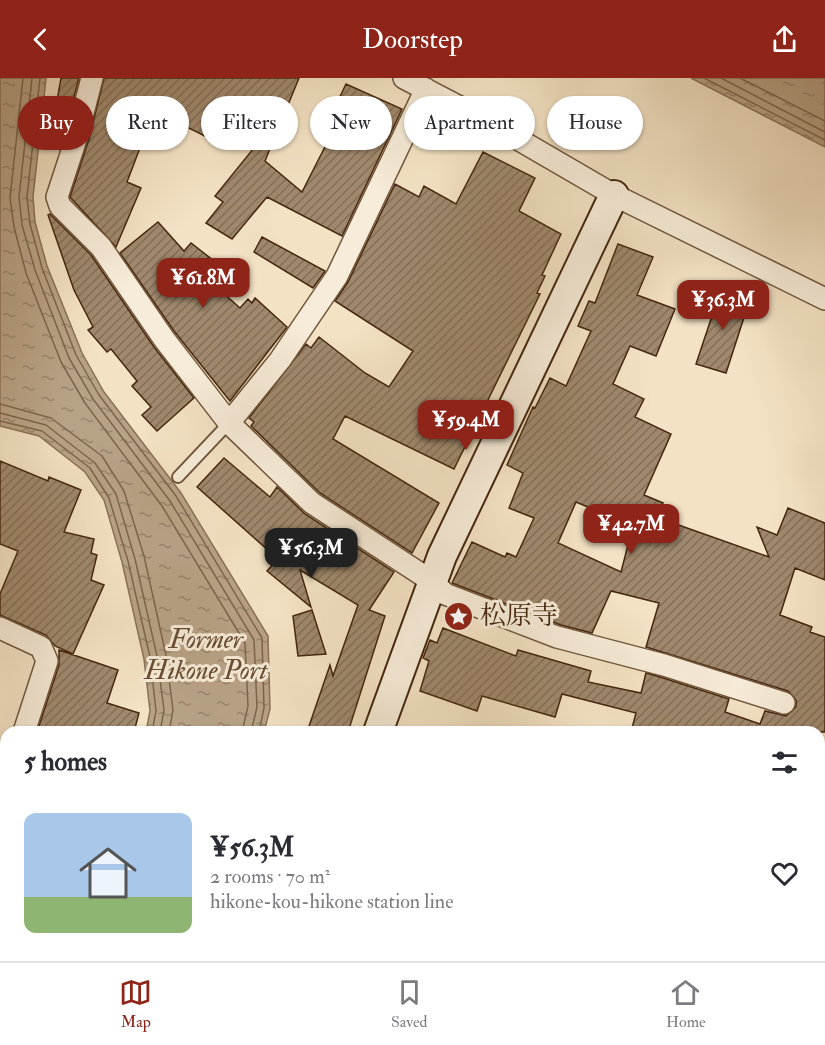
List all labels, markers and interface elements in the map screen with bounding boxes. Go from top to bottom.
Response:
icon: back [24,23,57,56]
text: Doorstep [362,23,463,56]
icon: share [768,23,801,56]
chip: Buy [18,96,94,150]
chip: Rent [106,96,189,150]
chip: Filters [201,96,298,150]
chip: New [310,96,392,150]
chip: Apartment [404,96,535,150]
chip: House [547,96,643,150]
pin: ¥61.8M [154,258,252,309]
text: ¥61.8M [171,265,235,290]
pin: ¥36.3M [674,280,772,331]
text: ¥36.3M [691,287,755,312]
pin: ¥59.4M [417,400,515,451]
text: ¥59.4M [432,407,500,432]
pin: ¥42.7M [582,504,680,555]
text: ¥42.7M [597,511,665,536]
pin: ¥56.3M [262,528,360,579]
text: ¥56.3M [279,535,343,560]
place icon: 松原寺 [443,600,475,632]
place label: 松原寺 [480,600,558,632]
water label: Former Hikone Port [143,623,269,687]
text: 5 homes [24,746,107,778]
icon: filters [768,746,801,779]
text: ¥56.3M [210,832,294,864]
icon: home [72,837,144,909]
icon: heart [768,857,801,890]
text: 2 rooms · 70 m² [210,864,330,889]
text: hikone-kou-hikone station line [210,889,454,914]
tab: Map [119,976,152,1032]
tab: Saved [391,976,427,1032]
tab: Home [666,976,706,1032]

